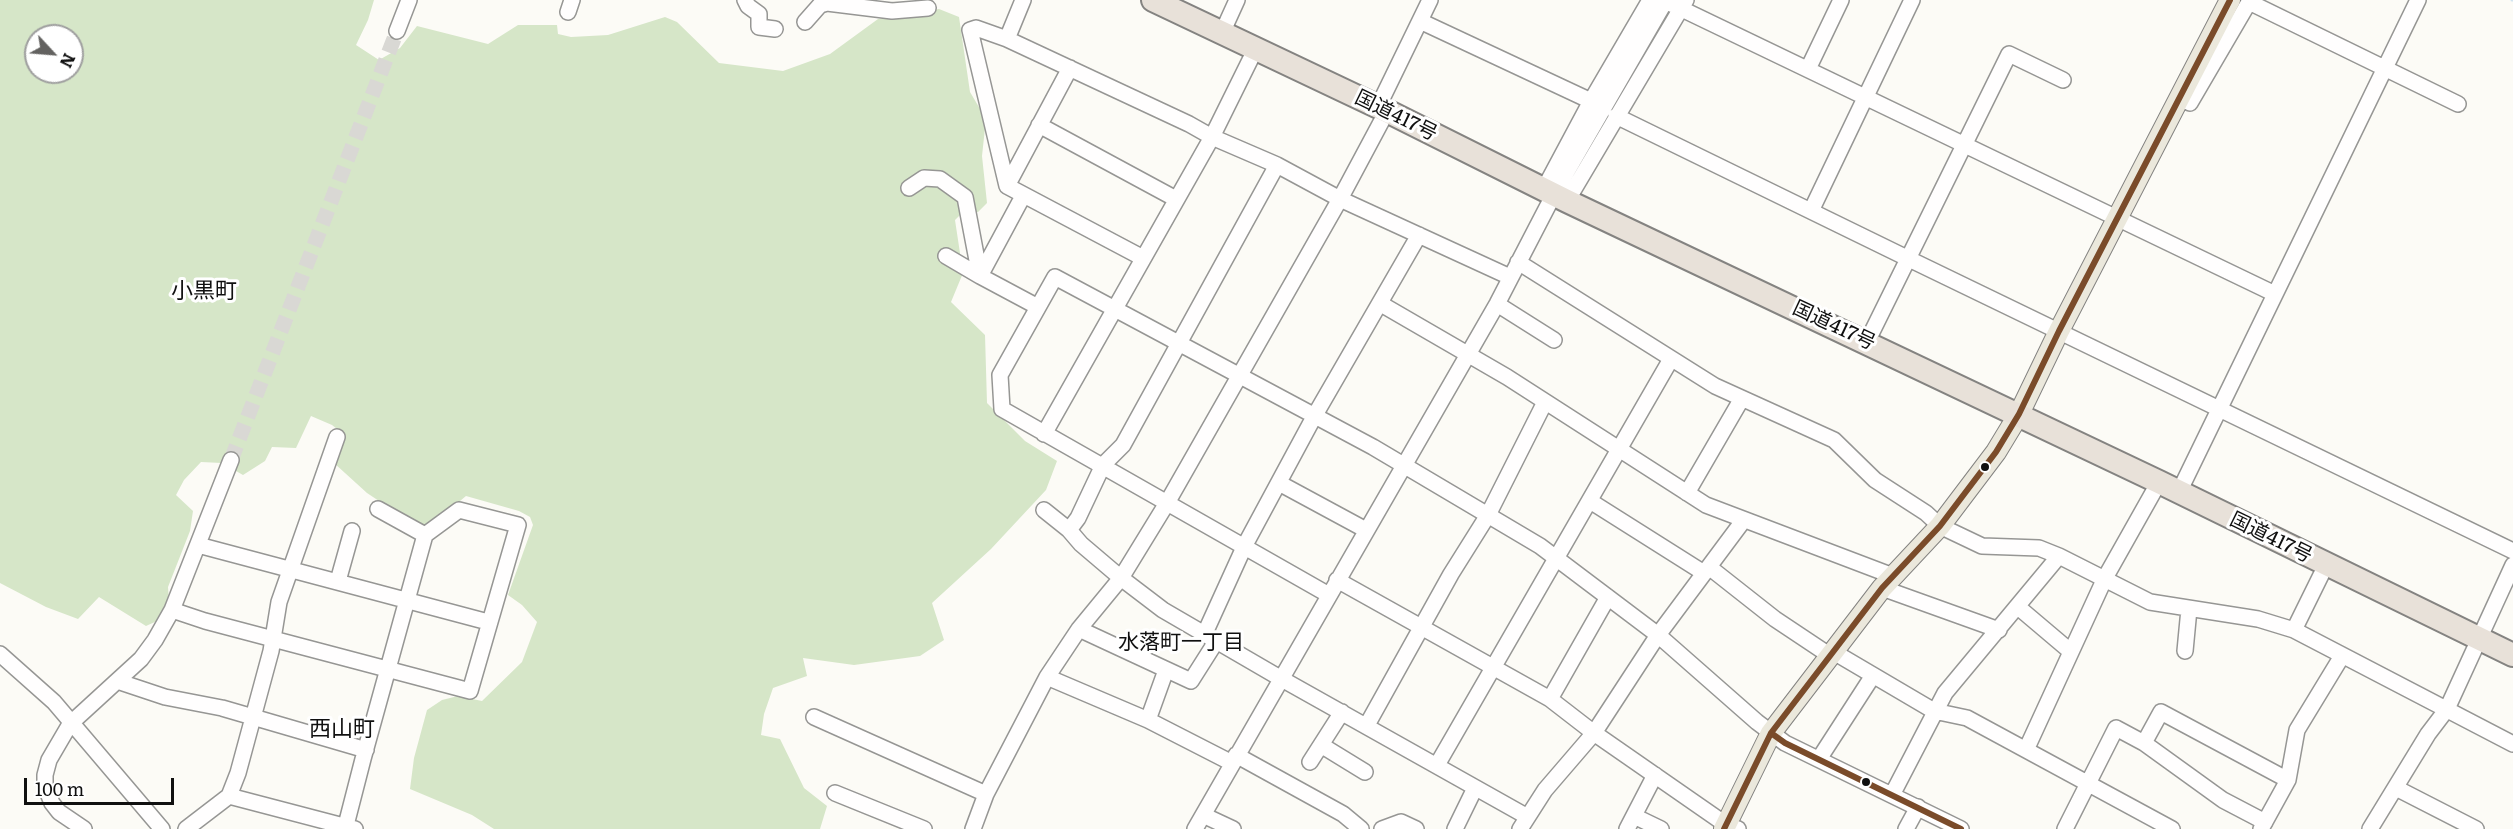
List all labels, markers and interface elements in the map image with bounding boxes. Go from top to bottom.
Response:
north arrow [24,24,84,84]
text: N [55,50,82,72]
street label: 国道417号 [1351,86,1441,146]
district label: 小黒町 [171,279,237,305]
street label: 国道417号 [1789,296,1879,356]
unlabelled marker [1979,461,1991,473]
street label: 国道417号 [2226,508,2316,568]
district label: 水落町一丁目 [1118,630,1244,656]
district label: 西山町 [309,717,375,743]
scale bar [27,766,177,804]
text: 100 m [35,775,84,802]
unlabelled marker [1860,776,1872,788]

